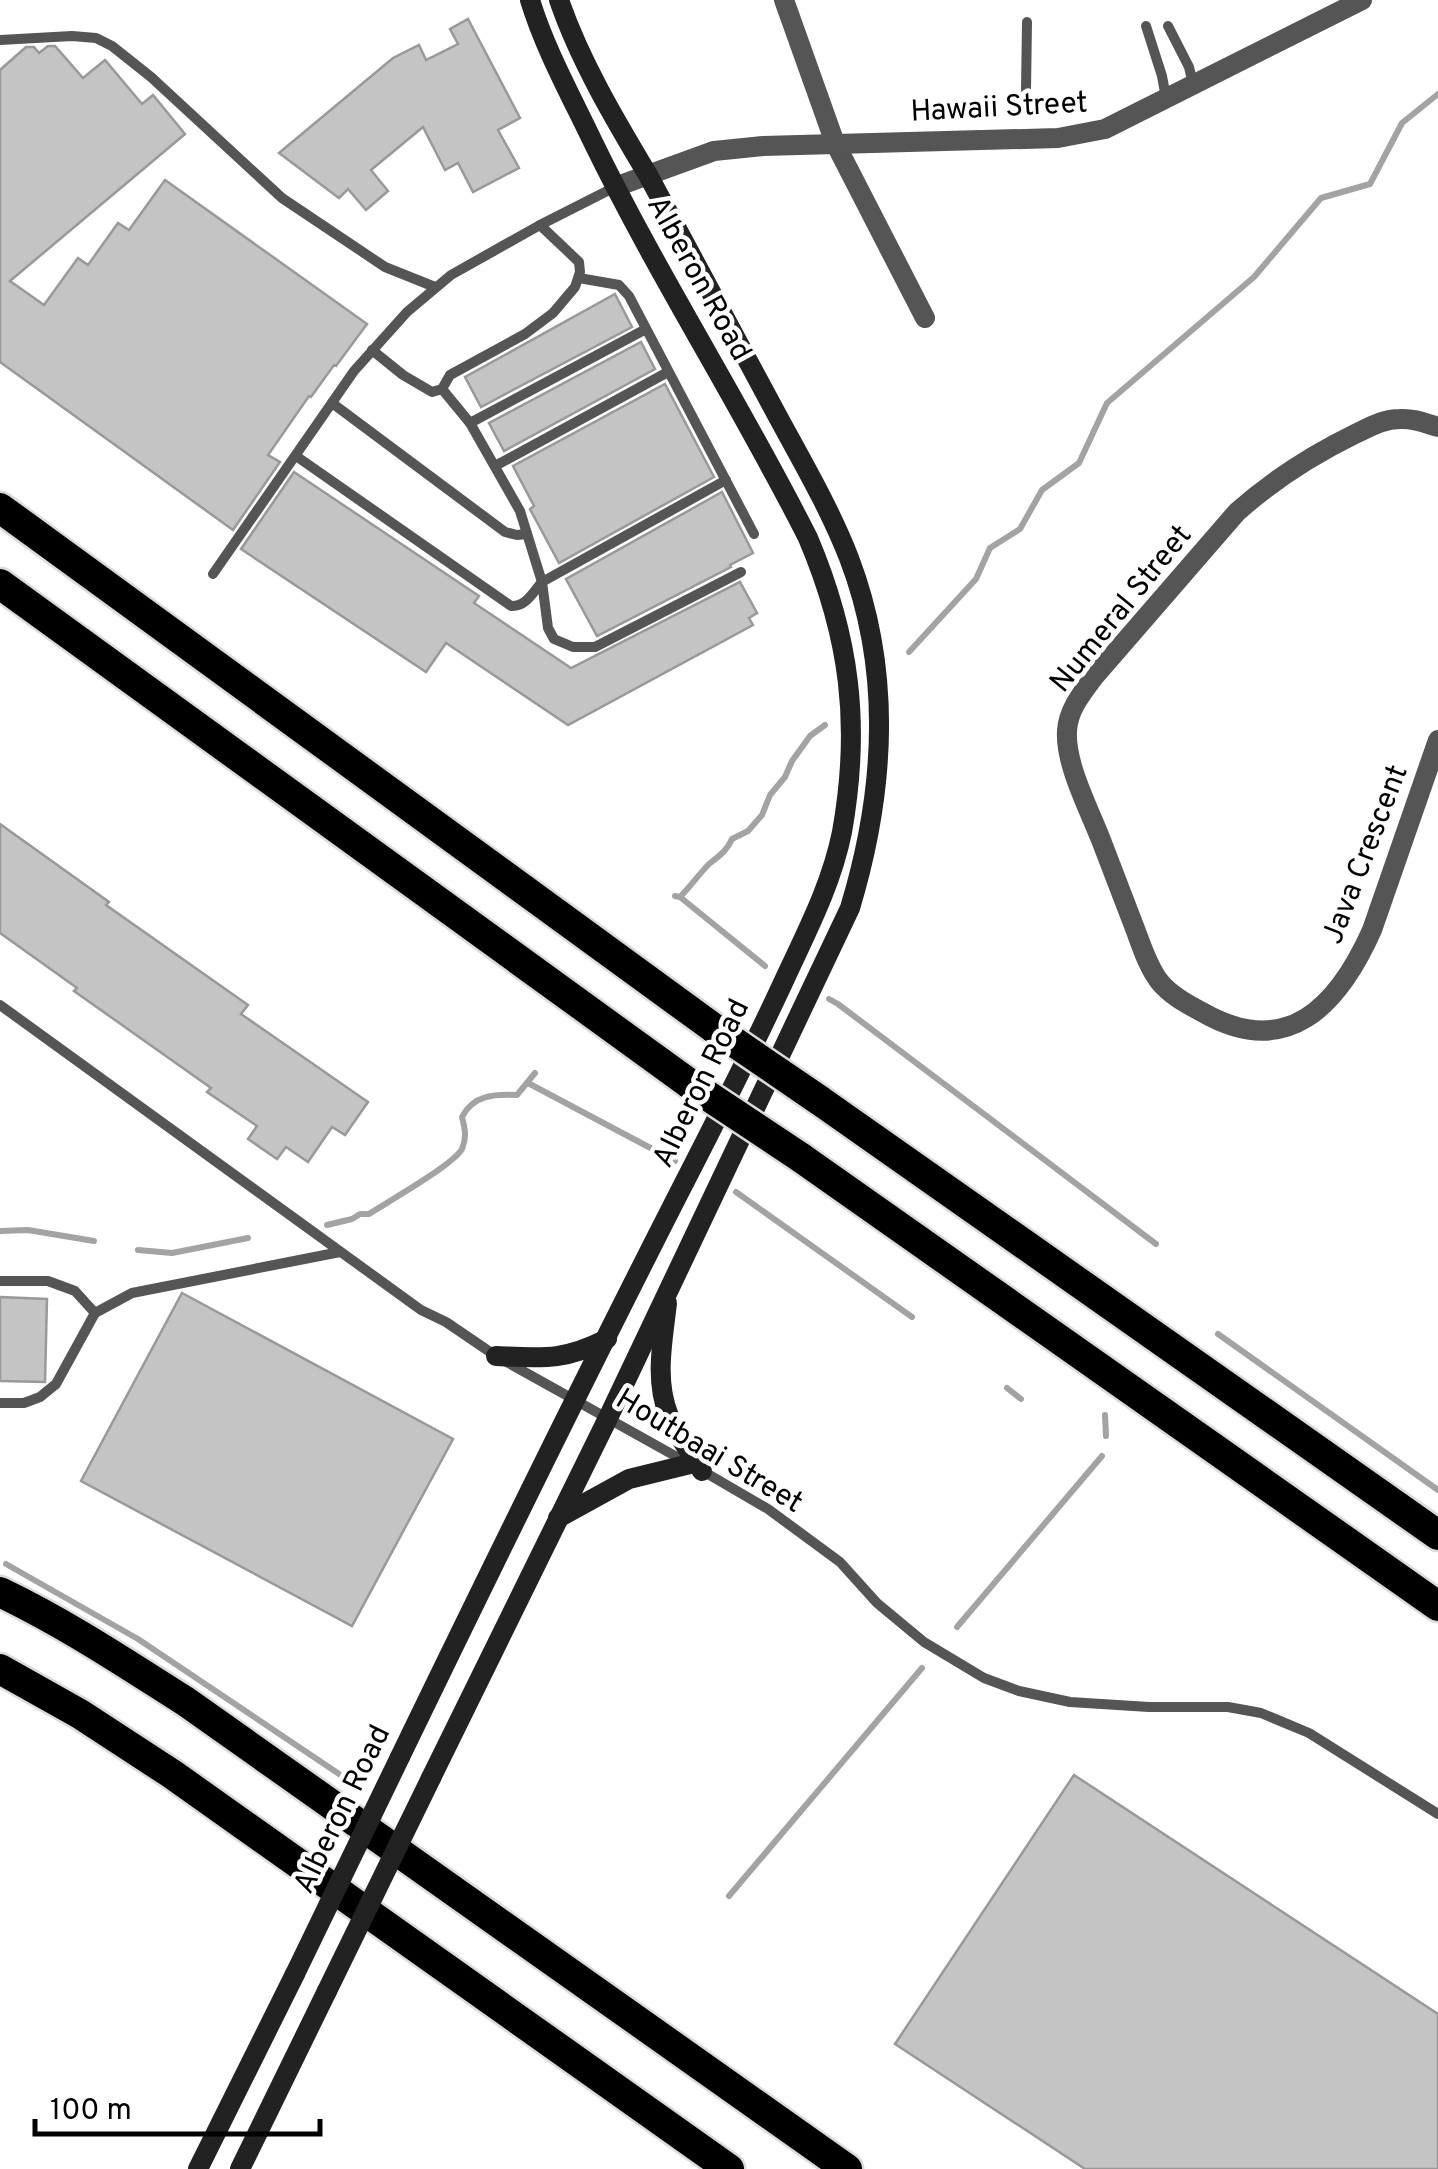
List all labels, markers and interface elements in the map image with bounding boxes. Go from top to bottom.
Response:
street label: Hawaii Street [910,85,1089,132]
street label: Alberon Road [637,190,758,368]
street label: Numeral Street [1043,518,1201,701]
street label: Java Crescent [1315,760,1417,950]
street label: Alberon Road [646,994,759,1174]
street label: Houtbaai Street [608,1382,809,1523]
street label: Alberon Road [287,1720,400,1900]
scale bar [35,2074,320,2136]
text: 100 m [50,2093,132,2130]

